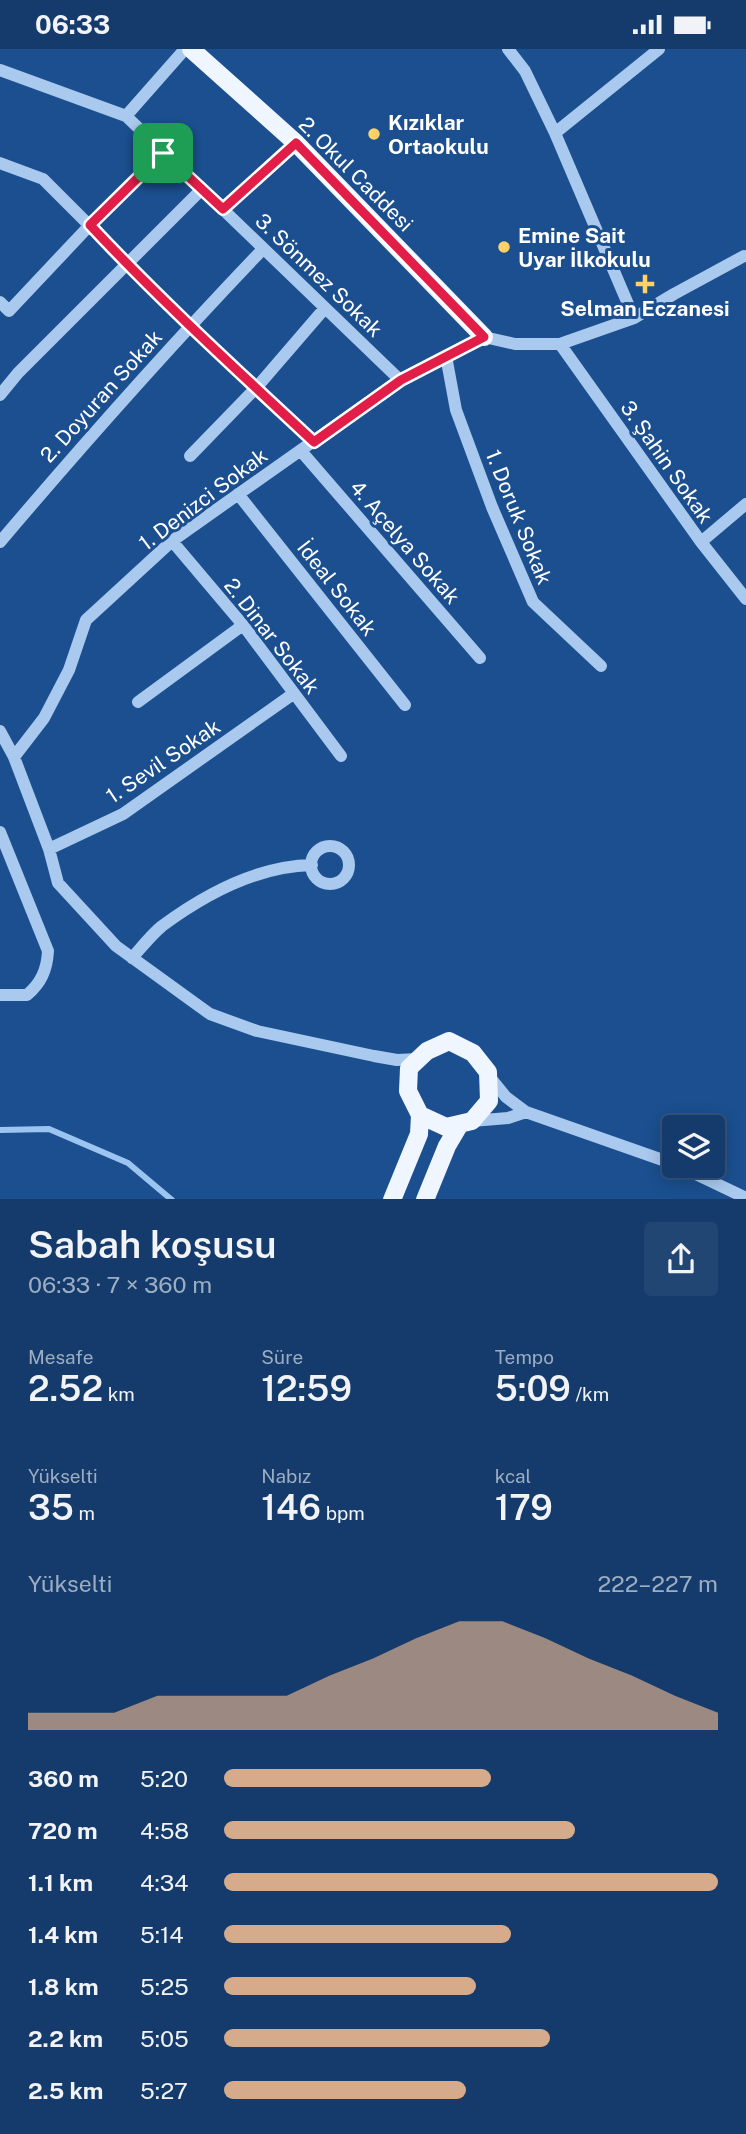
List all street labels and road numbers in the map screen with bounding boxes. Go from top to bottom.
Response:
street label: 2. Okul Caddesi [294,112,418,236]
street label: 3. Sönmez Sokak [250,208,388,342]
street label: 2. Doyuran Sokak [35,324,167,467]
street label: 3. Şahin Sokak [615,396,719,528]
street label: 1. Denizci Sokak [134,442,272,555]
street label: 1. Doruk Sokak [481,446,557,588]
street label: 4. Açelya Sokak [345,475,466,609]
street label: İdeal Sokak [292,535,382,641]
street label: 2. Dinar Sokak [219,573,325,699]
street label: 1. Sevil Sokak [101,714,225,808]

